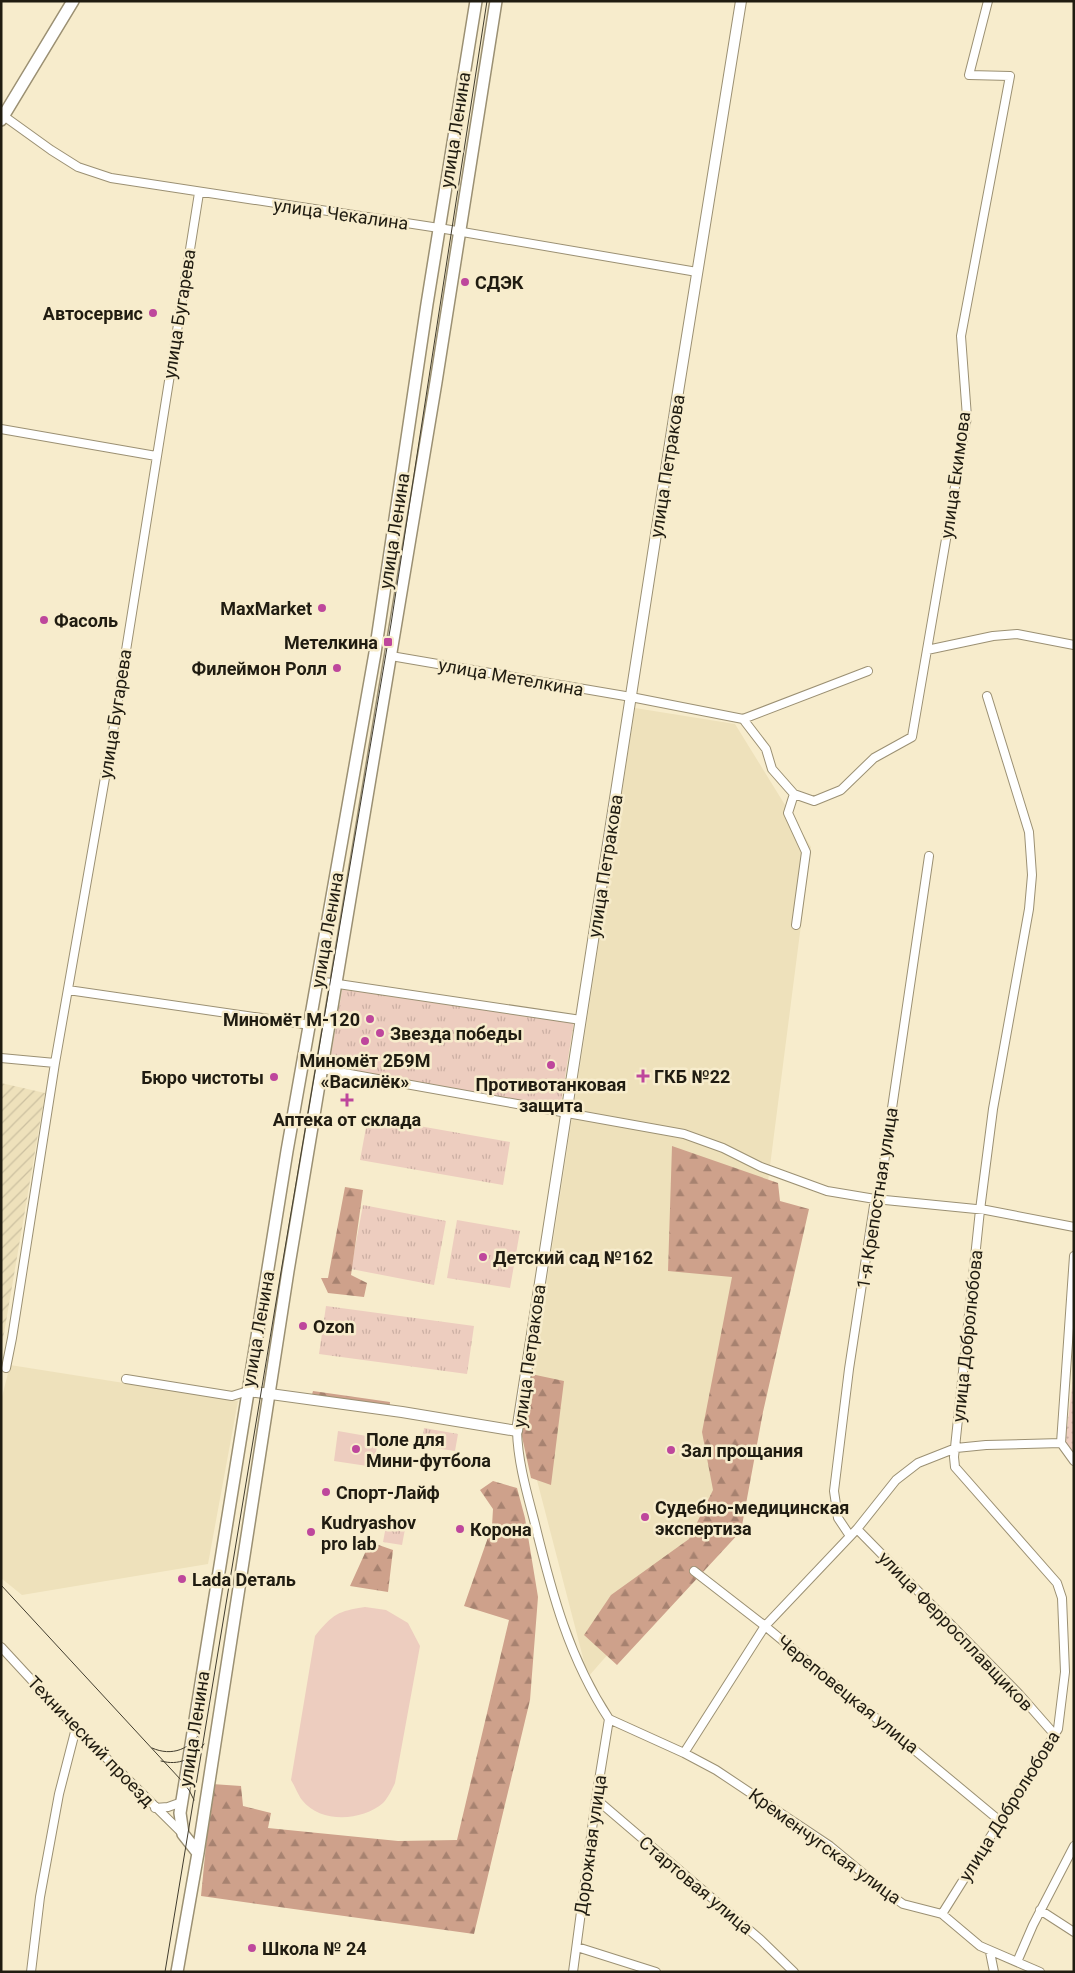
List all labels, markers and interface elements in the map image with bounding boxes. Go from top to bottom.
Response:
street label: улица Ленина [435,71,475,189]
street label: улица Чекалина [272,194,410,234]
street label: улица Бугарева [158,248,200,380]
place label: СДЭК [475,272,524,293]
marker: СДЭК [459,276,471,288]
place label: Автосервис [43,303,143,324]
marker: Автосервис [147,307,159,319]
street label: улица Петракова [645,393,689,539]
street label: улица Екимова [936,410,974,540]
street label: улица Ленина [374,472,414,590]
place label: MaxMarket [220,598,312,619]
marker: MaxMarket [316,602,328,614]
place label: Фасоль [54,610,118,631]
marker: Фасоль [38,614,50,626]
place label: Метелкина [284,632,378,653]
marker: Метелкина [382,636,394,648]
street label: улица Бугарева [94,648,136,780]
street label: улица Метелкина [437,654,585,700]
place label: Филеймон Ролл [192,658,327,679]
marker: Филеймон Ролл [331,662,343,674]
street label: улица Петракова [583,793,627,939]
street label: улица Ленина [306,871,348,989]
place label: Миномёт М-120 [223,1009,360,1030]
marker: Миномёт М-120 [364,1013,376,1025]
place label: Звезда победы [390,1023,522,1044]
marker: Звезда победы [374,1027,386,1039]
marker: Миномёт 2Б9М «Василёк» [359,1035,371,1047]
place label: Миномёт 2Б9М «Василёк» [300,1050,430,1092]
marker: Противотанковая защита [545,1059,557,1071]
place label: ГКБ №22 [654,1066,730,1087]
place label: Бюро чистоты [141,1067,264,1088]
marker: ГКБ №22 [636,1069,650,1083]
marker: Бюро чистоты [268,1071,280,1083]
place label: Противотанковая защита [476,1074,626,1116]
marker: Аптека от склада [341,1094,353,1106]
street label: 1-я Крепостная улица [852,1106,902,1290]
place label: Аптека от склада [273,1109,422,1130]
place label: Детский сад №162 [493,1247,653,1268]
street label: улица Добролюбова [948,1249,986,1423]
marker: Детский сад №162 [477,1251,489,1263]
street label: улица Ленина [237,1270,279,1388]
street label: улица Петракова [509,1283,549,1429]
place label: Ozon [313,1316,355,1337]
marker: Ozon [297,1320,309,1332]
place label: Поле для Мини-футбола [366,1429,491,1471]
place label: Зал прощания [681,1440,803,1461]
marker: Поле для Мини-футбола [350,1443,362,1455]
marker: Зал прощания [665,1444,677,1456]
place label: Спорт-Лайф [336,1482,440,1503]
marker: Спорт-Лайф [320,1486,332,1498]
place label: Судебно-медицинская экспертиза [655,1497,849,1539]
marker: Судебно-медицинская экспертиза [639,1511,651,1523]
place label: Kudryashov pro lab [321,1512,416,1554]
place label: Корона [470,1519,532,1540]
marker: Корона [454,1523,466,1535]
marker: Kudryashov pro lab [305,1526,317,1538]
street label: улица Ферросплавщиков [874,1547,1038,1715]
place label: Lada Dеталь [192,1569,296,1590]
marker: Lada Dеталь [176,1573,188,1585]
street label: Череповецкая улица [773,1630,923,1758]
street label: улица Ленина [174,1670,214,1788]
street label: Технический проезд [23,1671,159,1811]
street label: улица Добролюбова [954,1727,1064,1885]
street label: Дорожная улица [570,1773,610,1917]
street label: Кременчугская улица [745,1784,905,1908]
street label: Стартовая улица [635,1831,757,1939]
place label: Школа № 24 [262,1938,367,1959]
marker: Школа № 24 [246,1942,258,1954]

